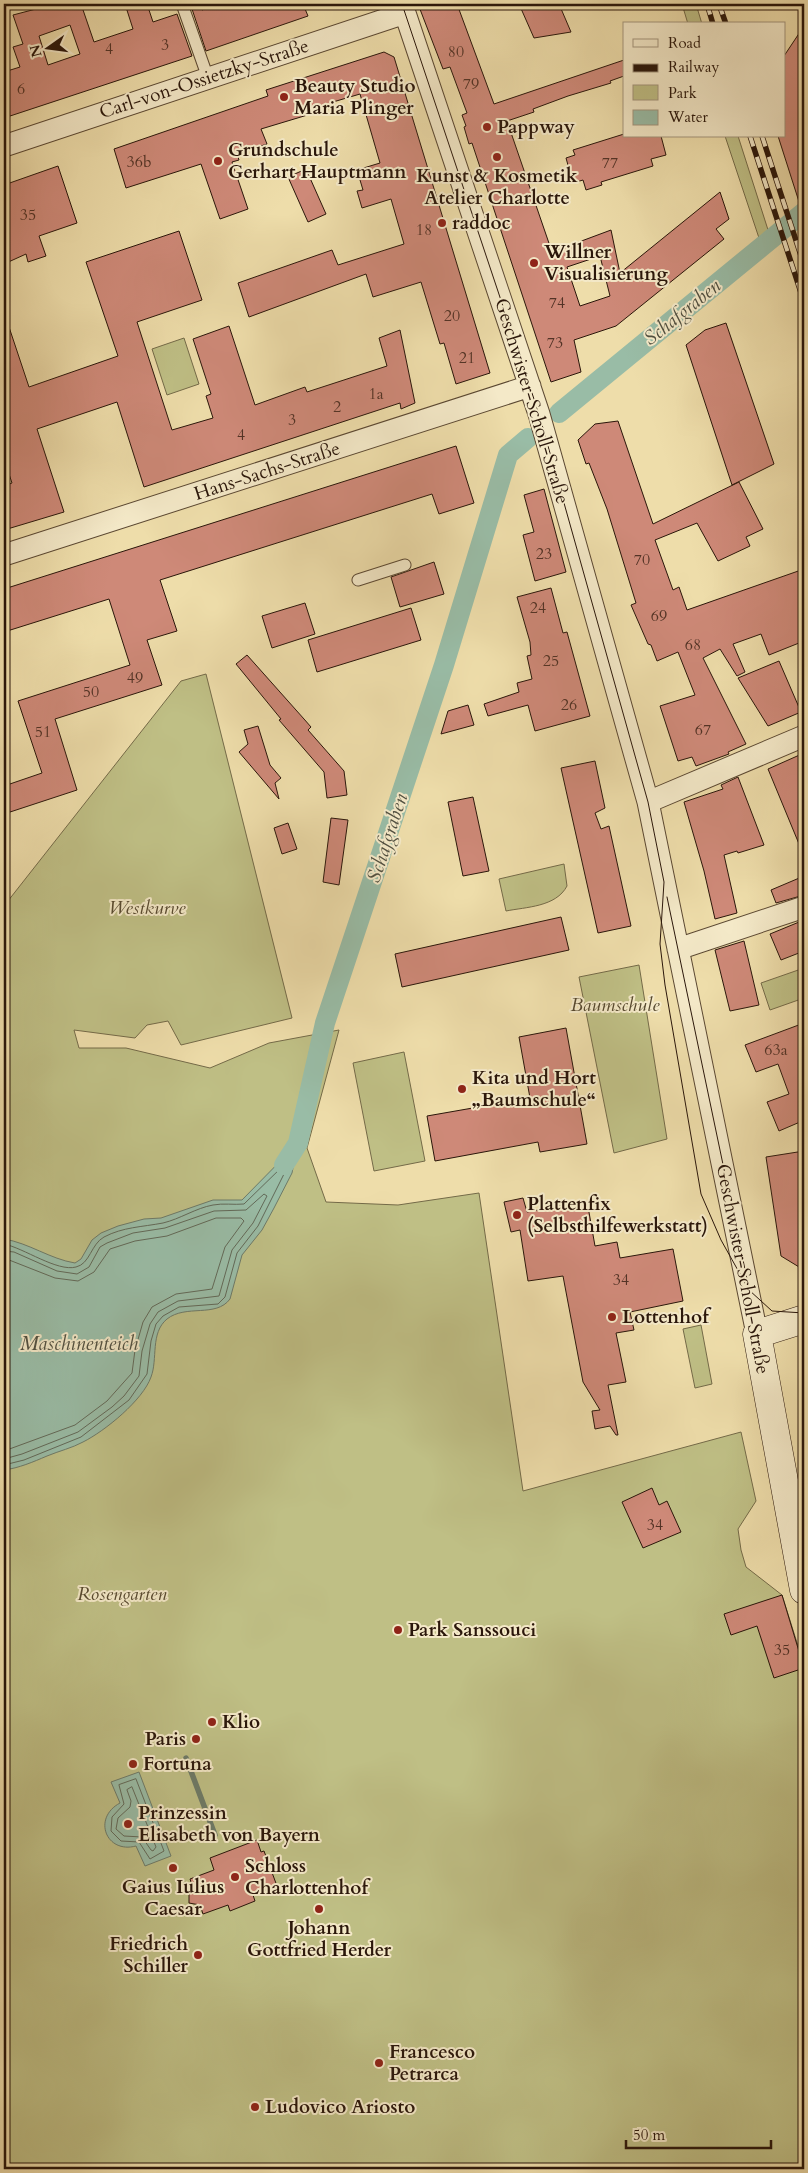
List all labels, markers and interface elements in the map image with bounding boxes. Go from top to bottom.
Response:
north arrow [22,22,72,72]
legend [623,22,786,138]
street label: Carl-von-Ossietzky-Straße [96,33,312,125]
text: Road [668,33,701,53]
house number: 3 [161,34,169,56]
house number: 4 [105,38,113,60]
house number: 80 [448,41,464,63]
text: N [25,43,47,59]
text: Railway [668,57,719,77]
place label: Beauty Studio Maria Plinger [294,73,416,121]
house number: 79 [463,73,479,95]
house number: 6 [17,78,25,100]
text: Park [668,83,697,103]
marker: Beauty Studio Maria Plinger [278,91,290,103]
text: Water [667,107,709,127]
place label: Pappway [497,114,575,140]
marker: Pappway [481,121,493,133]
place label: Grundschule Gerhart Hauptmann [228,137,407,185]
house number: 36b [127,151,151,173]
marker: Kunst & Kosmetik Atelier Charlotte [491,151,503,163]
house number: 77 [602,152,618,174]
marker: Grundschule Gerhart Hauptmann [212,155,224,167]
place label: Kunst & Kosmetik Atelier Charlotte [416,163,578,211]
house number: 35 [20,204,36,226]
place label: raddoc [452,210,511,236]
marker: raddoc [436,217,448,229]
house number: 18 [416,219,432,241]
place label: Willner Visualisierung [543,239,668,287]
marker: Willner Visualisierung [528,257,540,269]
water label: Schafgraben [638,272,726,351]
house number: 74 [549,292,565,314]
street label: Geschwister-Scholl-Straße [488,295,576,507]
house number: 20 [444,305,460,327]
house number: 73 [547,332,563,354]
house number: 21 [459,347,475,369]
house number: 1a [368,383,384,405]
house number: 2 [333,396,341,418]
house number: 3 [288,409,296,431]
house number: 4 [237,424,245,446]
street label: Hans-Sachs-Straße [191,435,343,507]
house number: 23 [536,543,552,565]
house number: 70 [634,549,650,571]
house number: 24 [530,597,546,619]
house number: 69 [651,605,667,627]
house number: 68 [685,634,701,656]
house number: 25 [543,650,559,672]
house number: 49 [127,667,143,689]
house number: 50 [83,681,99,703]
house number: 26 [561,694,577,716]
house number: 67 [695,719,711,741]
house number: 51 [35,721,51,743]
water label: Schafgraben [360,790,414,886]
park label: Westkurve [108,895,186,921]
park label: Baumschule [571,992,660,1018]
house number: 63a [764,1039,788,1061]
place label: Kita und Hort „Baumschule“ [472,1065,596,1113]
marker: Kita und Hort „Baumschule“ [456,1083,468,1095]
street label: Geschwister-Scholl-Straße [710,1162,776,1376]
place label: Plattenfix (Selbsthilfewerkstatt) [527,1191,708,1239]
marker: Plattenfix (Selbsthilfewerkstatt) [511,1209,523,1221]
house number: 34 [613,1269,629,1291]
place label: Lottenhof [622,1304,712,1330]
marker: Lottenhof [606,1311,618,1323]
water label: Maschinenteich [20,1330,138,1357]
house number: 34 [647,1514,663,1536]
park label: Rosengarten [77,1581,167,1607]
place label: Park Sanssouci [408,1617,536,1643]
marker: Park Sanssouci [392,1624,404,1636]
house number: 35 [774,1639,790,1661]
place label: Klio [222,1709,260,1735]
marker: Klio [206,1716,218,1728]
place label: Paris [145,1726,186,1752]
marker: Paris [190,1733,202,1745]
place label: Fortuna [143,1751,212,1777]
marker: Fortuna [127,1758,139,1770]
place label: Prinzessin Elisabeth von Bayern [138,1800,321,1848]
marker: Prinzessin Elisabeth von Bayern [122,1818,134,1830]
place label: Schloss Charlottenhof [245,1853,371,1901]
marker: Gaius Iulius Caesar [167,1862,179,1874]
marker: Schloss Charlottenhof [229,1871,241,1883]
place label: Gaius Iulius Caesar [122,1874,224,1922]
marker: Johann Gottfried Herder [313,1903,325,1915]
place label: Johann Gottfried Herder [247,1915,391,1963]
place label: Friedrich Schiller [109,1931,188,1979]
marker: Friedrich Schiller [192,1949,204,1961]
place label: Francesco Petrarca [389,2039,475,2087]
marker: Francesco Petrarca [373,2057,385,2069]
place label: Ludovico Ariosto [265,2094,415,2120]
marker: Ludovico Ariosto [249,2101,261,2113]
scale bar [626,2118,770,2150]
text: 50 m [633,2125,665,2145]

